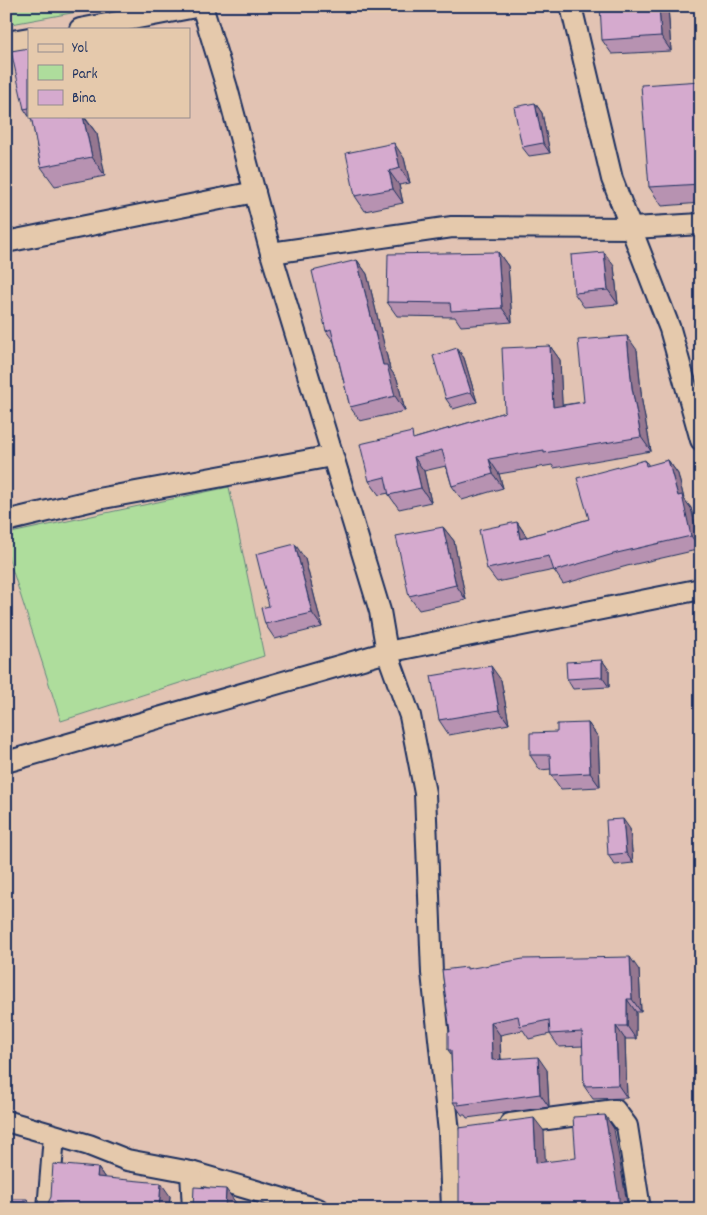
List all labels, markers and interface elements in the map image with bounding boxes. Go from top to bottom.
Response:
legend [28,28,190,118]
text: Yol [72,38,88,60]
text: Park [72,64,98,86]
text: Bina [72,88,97,110]

